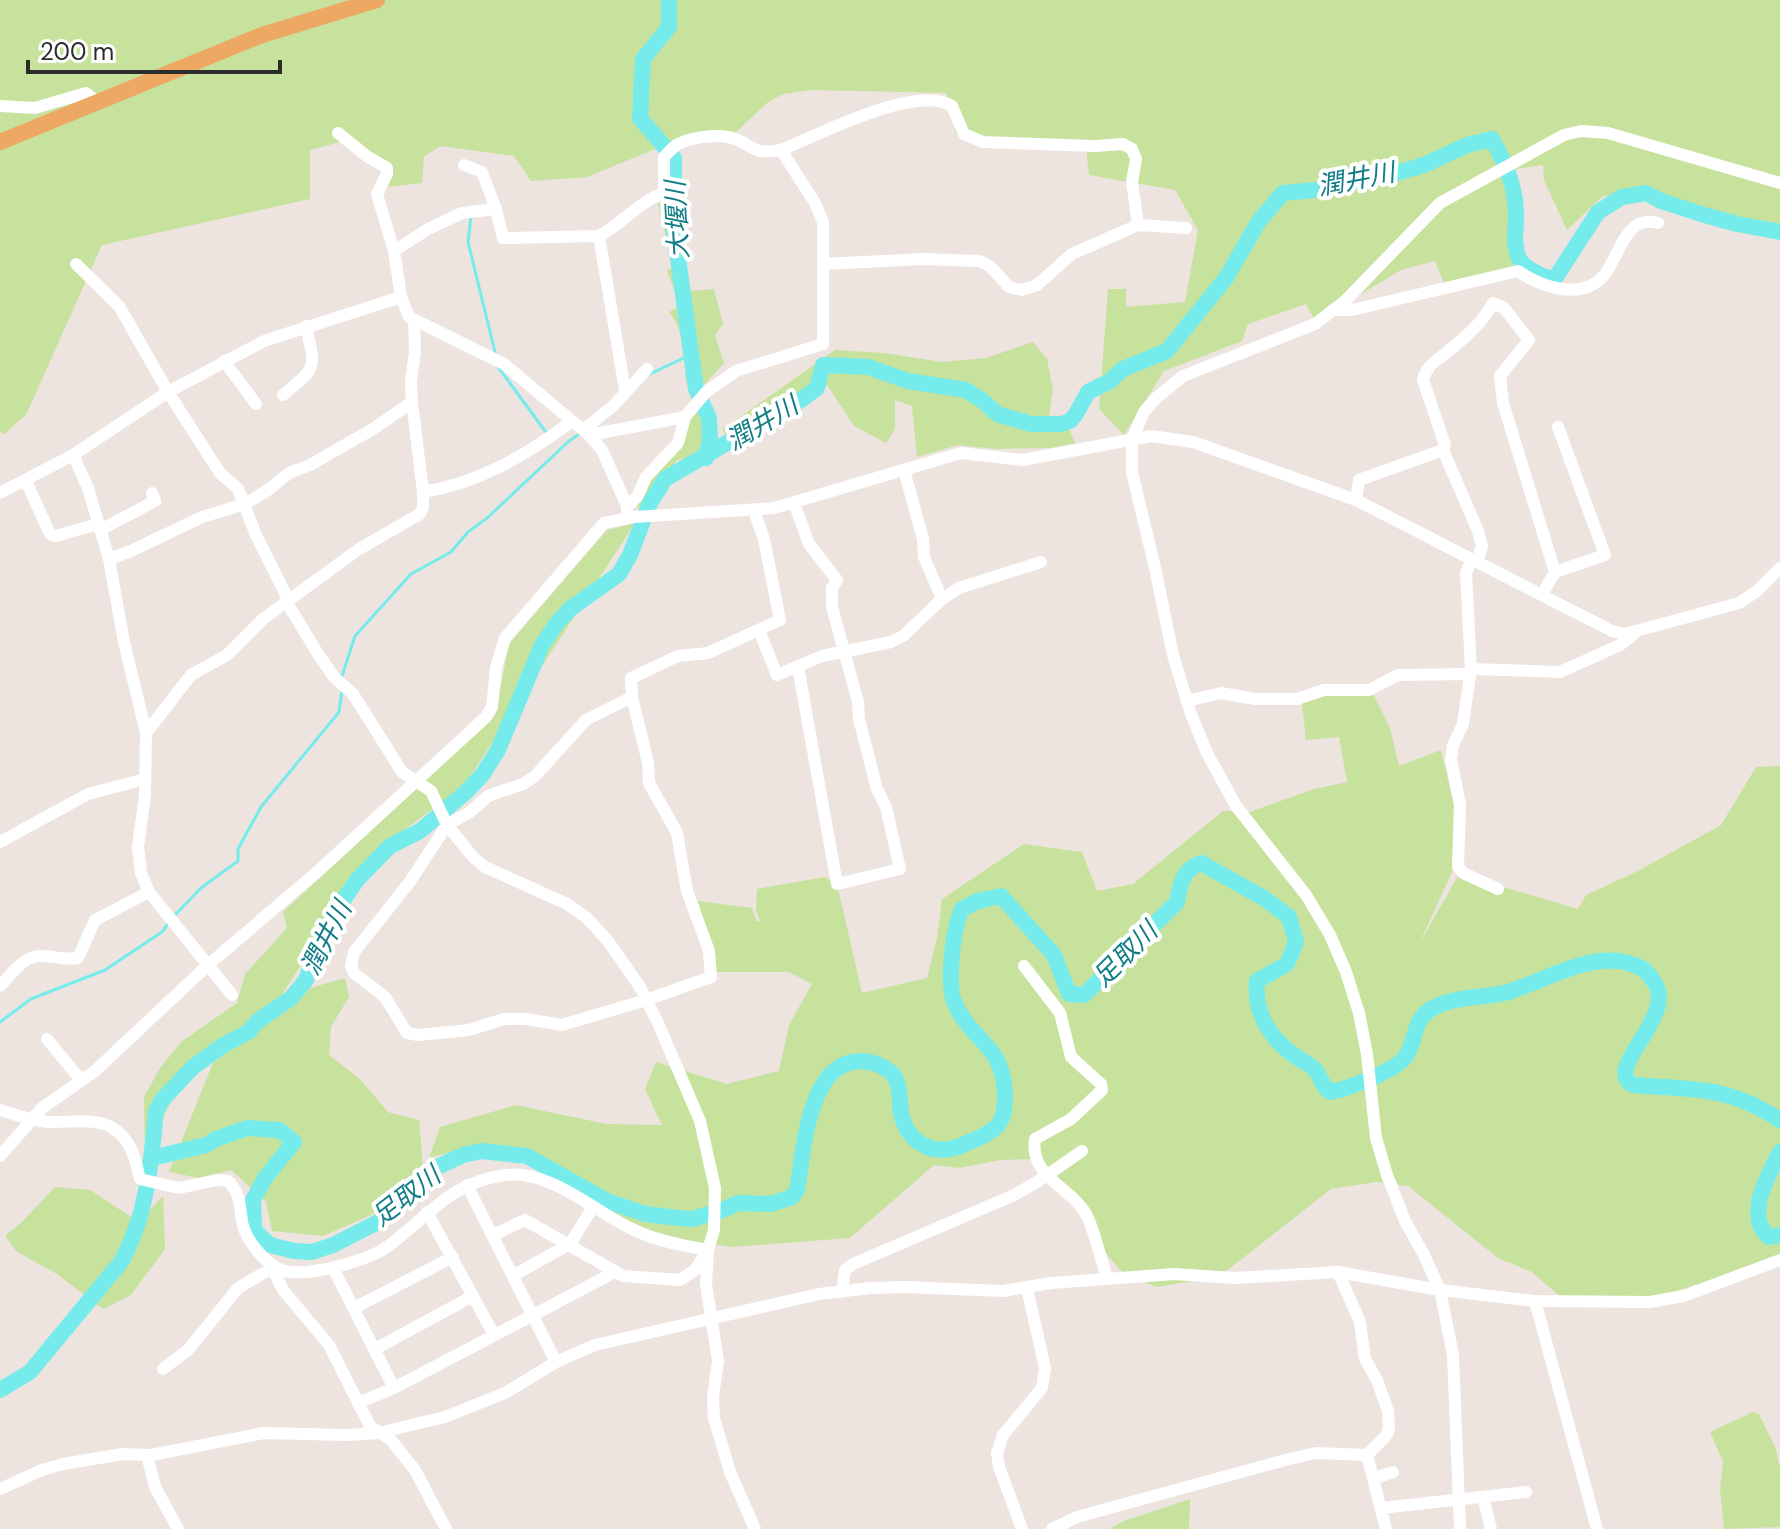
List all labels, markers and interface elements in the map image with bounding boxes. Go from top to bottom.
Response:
scale bar [28,24,280,74]
text: 200 m [40,36,114,67]
water label: 潤井川 [1314,154,1400,203]
water label: 大堰川 [658,177,696,260]
water label: 潤井川 [720,387,807,458]
water label: 潤井川 [293,893,360,980]
water label: 足取川 [1085,912,1167,994]
water label: 足取川 [365,1157,450,1233]

